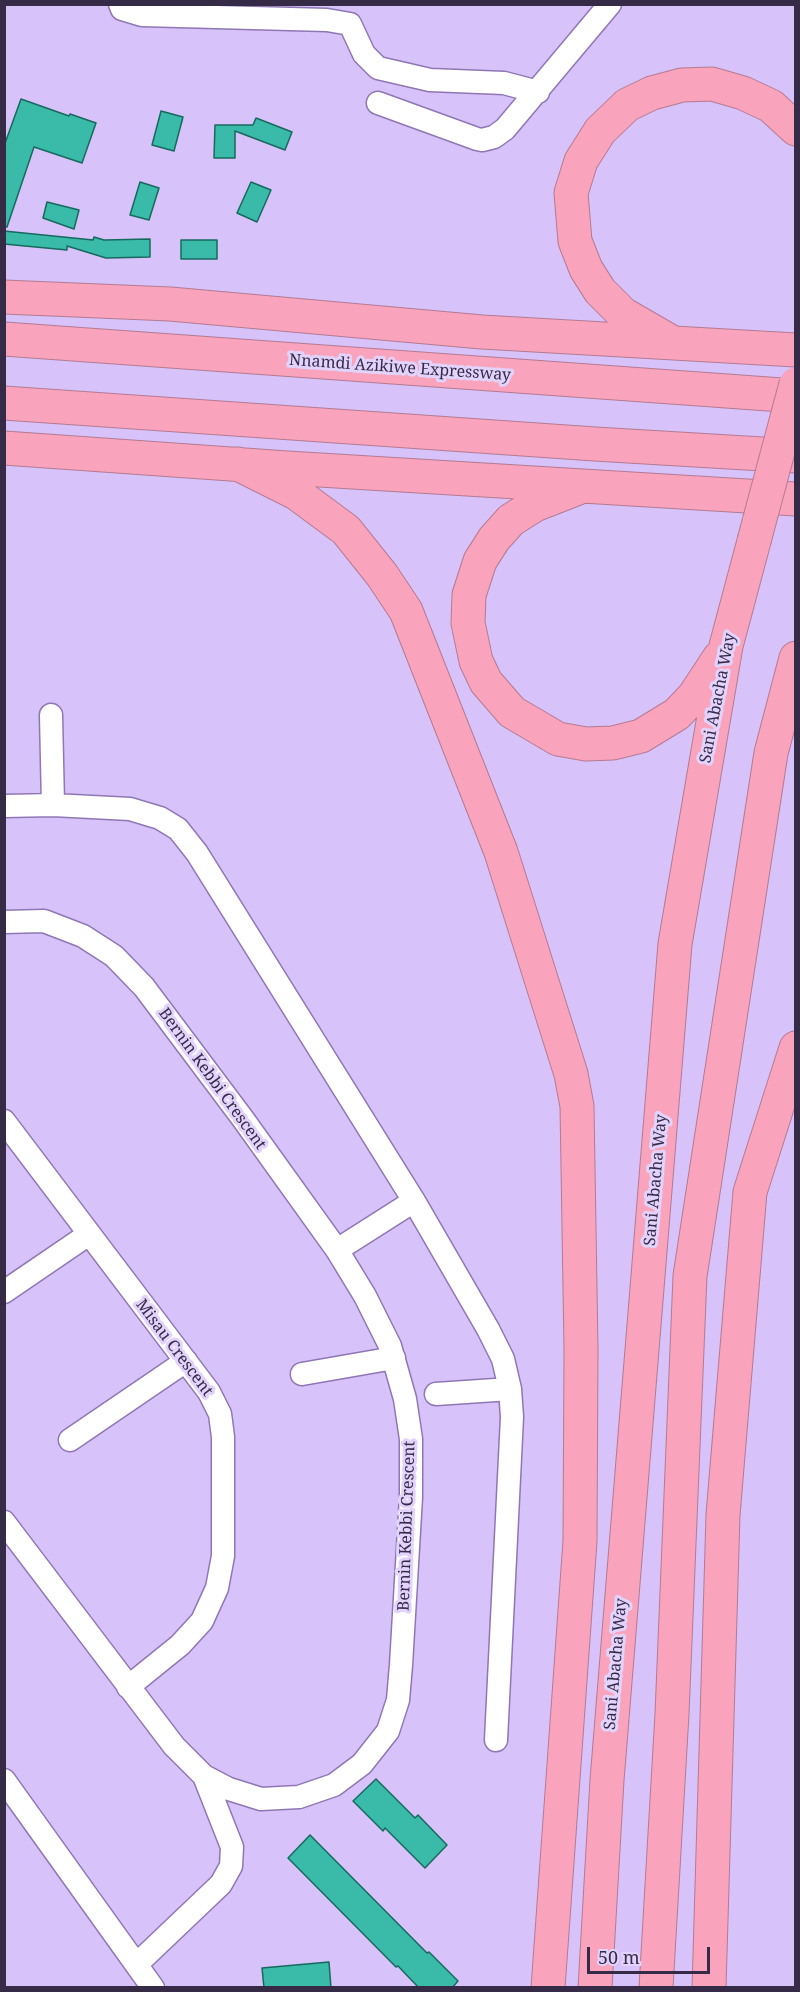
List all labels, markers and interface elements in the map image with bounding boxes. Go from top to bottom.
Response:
street label: Nnamdi Azikiwe Expressway [288,351,512,385]
street label: Sani Abacha Way [696,631,740,765]
street label: Bernin Kebbi Crescent [154,1004,270,1154]
street label: Sani Abacha Way [641,1113,671,1247]
street label: Misau Crescent [131,1296,217,1400]
street label: Bernin Kebbi Crescent [394,1441,420,1611]
street label: Sani Abacha Way [601,1597,631,1731]
scale bar [590,1935,713,1973]
text: 50 m [598,1945,640,1969]

